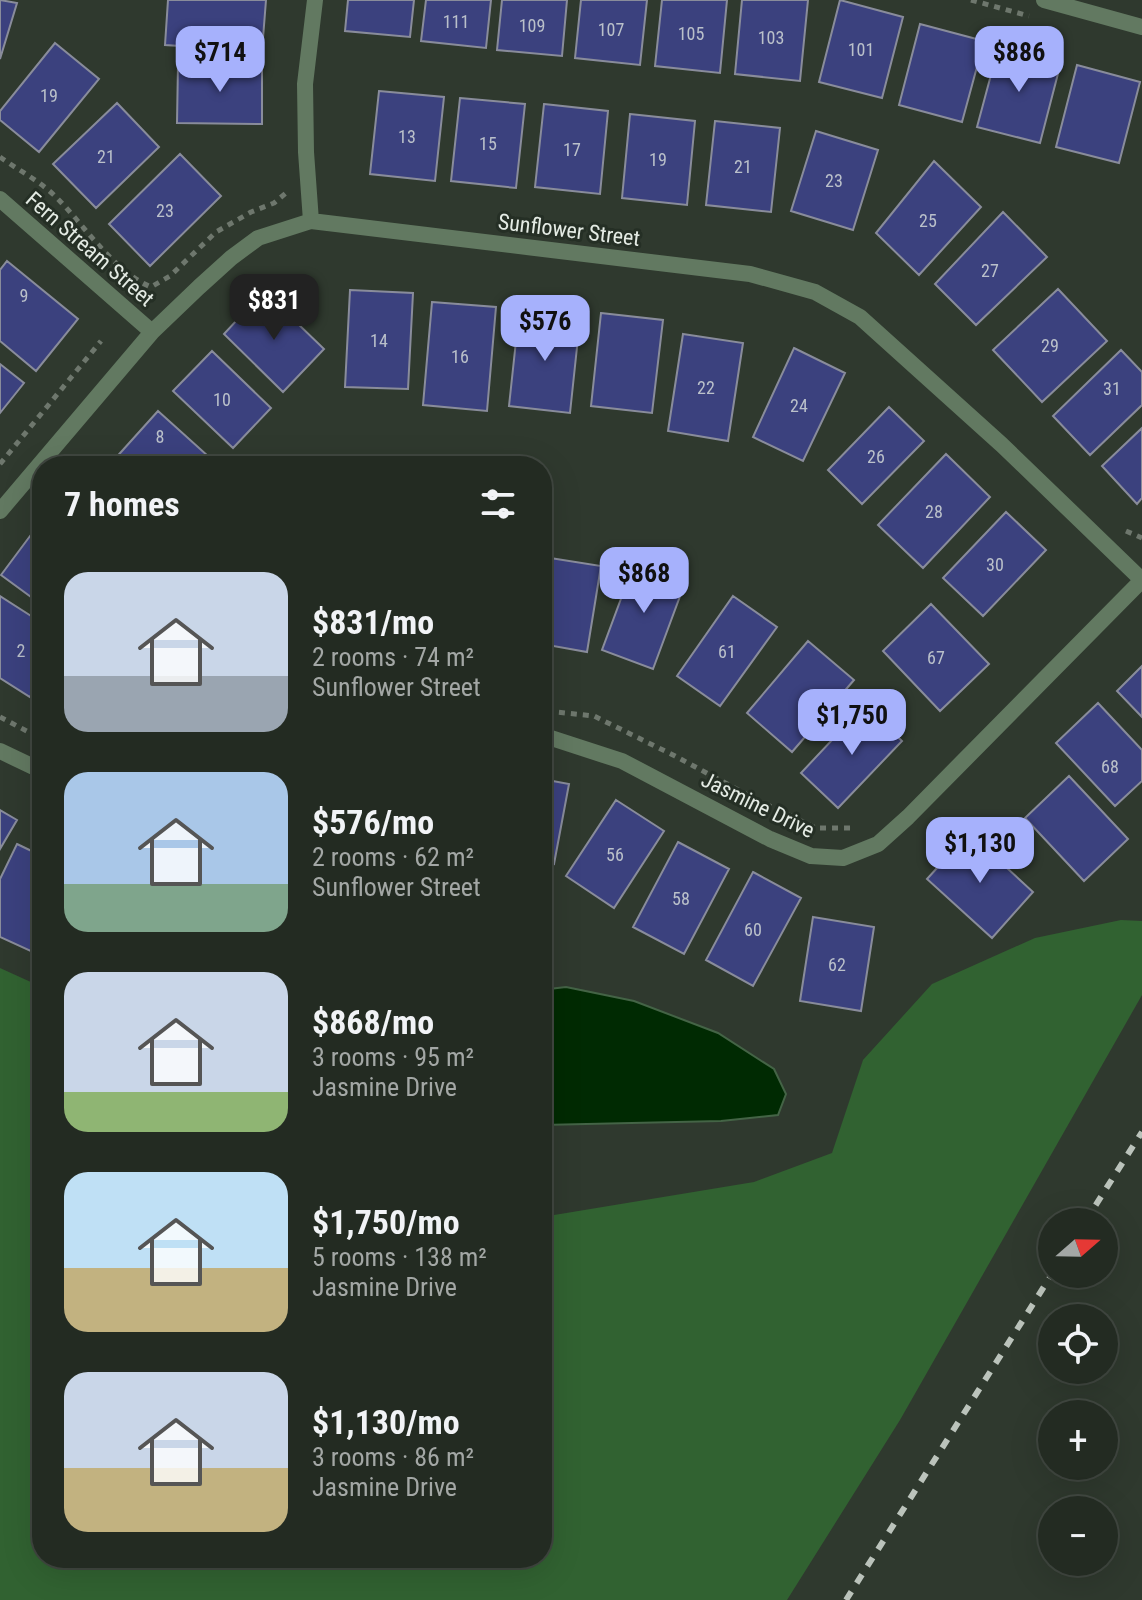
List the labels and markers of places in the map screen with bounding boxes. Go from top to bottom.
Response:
pin: $714 [173,26,267,94]
pin: $886 [972,26,1066,94]
pin: $831 [227,274,321,342]
pin: $576 [498,295,592,363]
pin: $868 [597,547,691,615]
pin: $1,750 [787,689,917,757]
pin: $1,130 [915,817,1045,885]

